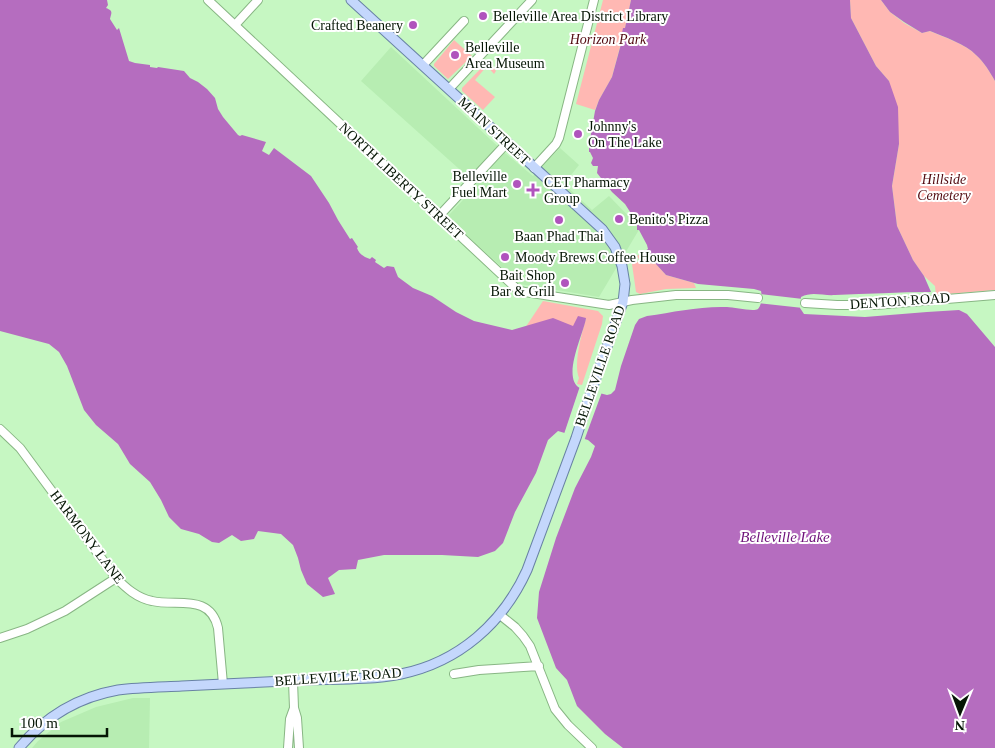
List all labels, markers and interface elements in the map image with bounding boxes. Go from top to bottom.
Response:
place label: Belleville Area District Library [493,9,668,24]
marker: Belleville Area District Library [477,10,489,22]
place label: Crafted Beanery [311,18,403,33]
marker: Crafted Beanery [407,19,419,31]
park label: Horizon Park [569,32,647,47]
place label: Belleville Area Museum [465,40,545,71]
marker: Belleville Area Museum [449,49,461,61]
street label: MAIN STREET [455,94,533,168]
place label: Johnny's On The Lake [588,119,662,150]
street label: NORTH LIBERTY STREET [336,120,466,243]
marker: Johnny's On The Lake [572,128,584,140]
place label: Belleville Fuel Mart [451,169,507,200]
park label: Hillside Cemetery [917,172,972,203]
place label: CET Pharmacy Group [544,175,630,206]
marker: Belleville Fuel Mart [511,178,523,190]
marker: CET Pharmacy Group [526,183,540,197]
place label: Benito's Pizza [629,212,709,227]
marker: Benito's Pizza [613,213,625,225]
marker: Baan Phad Thai [553,214,565,226]
place label: Baan Phad Thai [514,229,604,244]
place label: Moody Brews Coffee House [515,250,675,265]
marker: Moody Brews Coffee House [499,251,511,263]
place label: Bait Shop Bar & Grill [490,268,555,299]
marker: Bait Shop Bar & Grill [559,277,571,289]
street label: DENTON ROAD [849,290,951,312]
street label: BELLEVILLE ROAD [572,303,628,429]
street label: HARMONY LANE [47,488,127,586]
water label: Belleville Lake [740,529,830,545]
street label: BELLEVILLE ROAD [274,665,402,689]
north arrow [935,688,985,738]
scale bar [12,706,108,738]
text: 100 m [20,715,58,731]
text: N [955,718,965,733]

